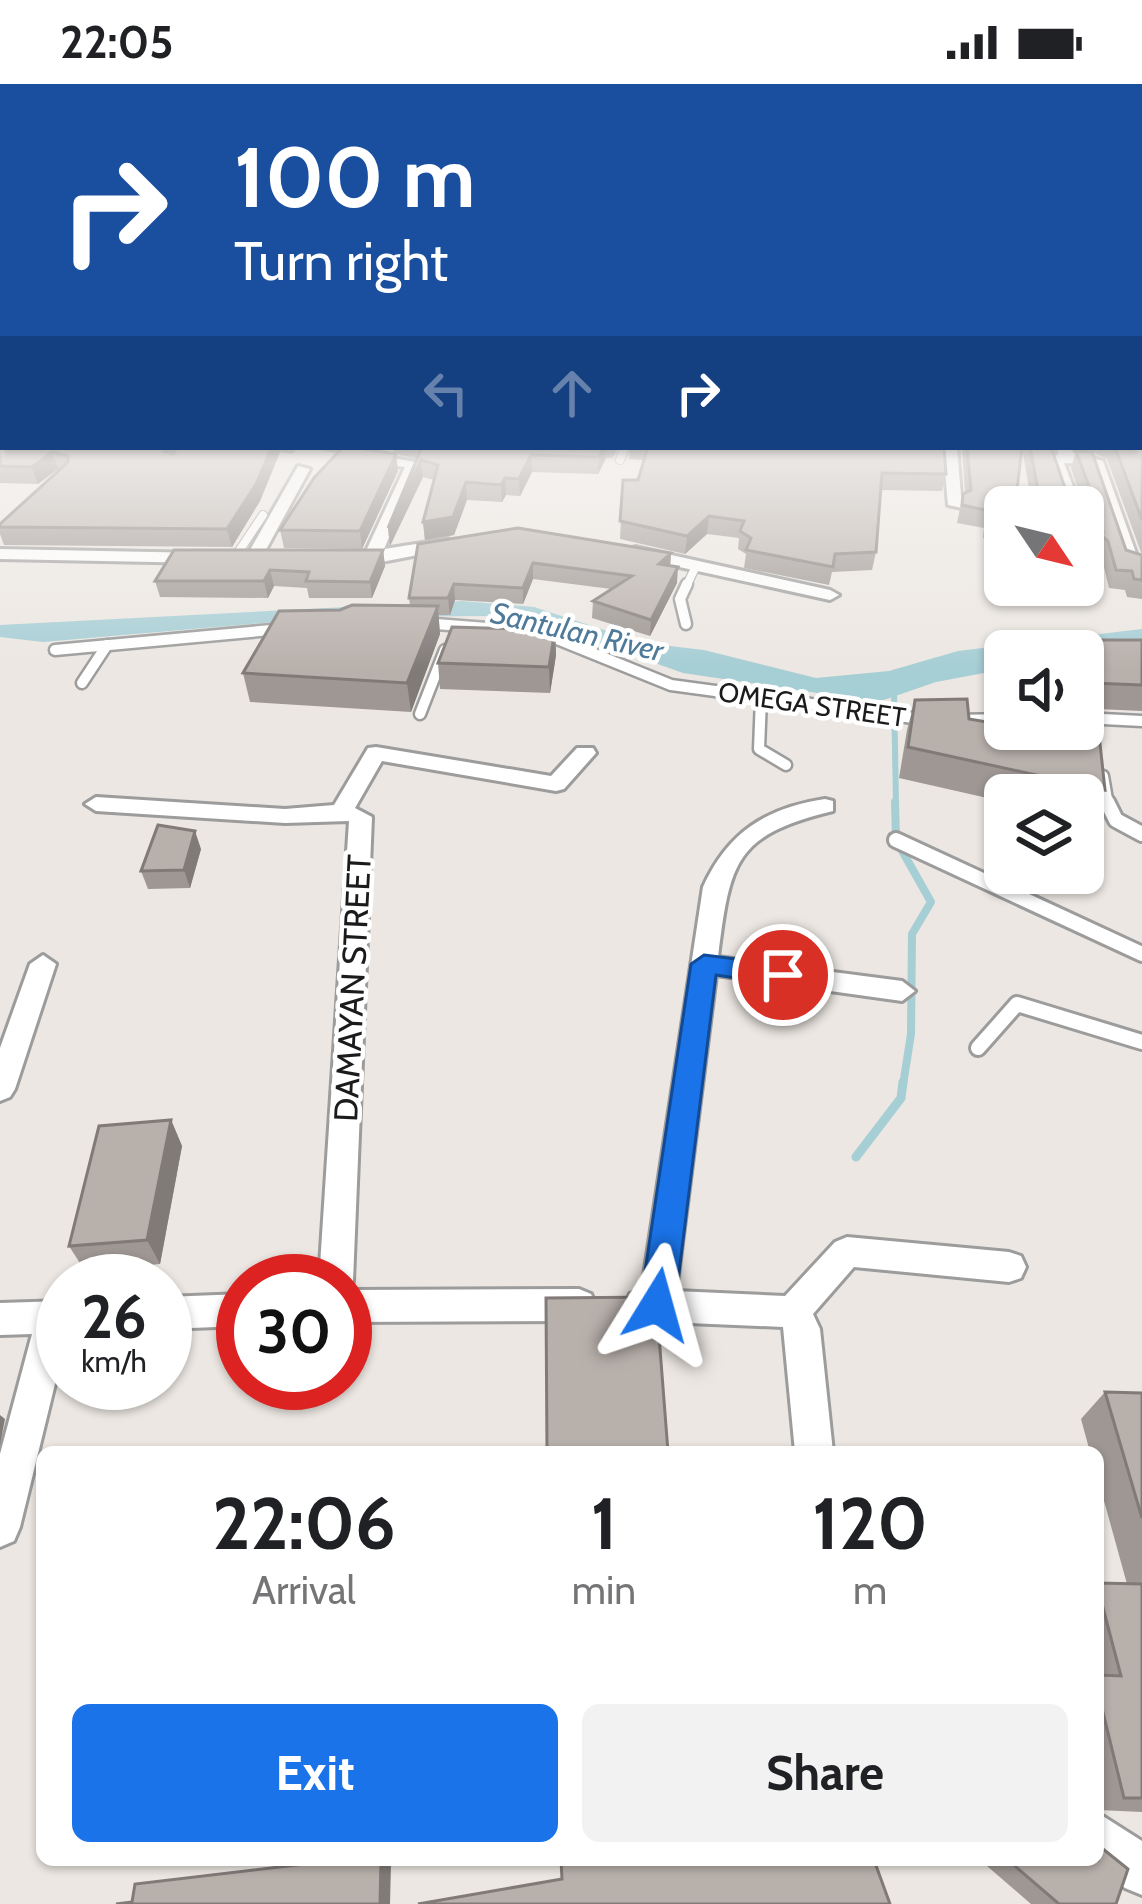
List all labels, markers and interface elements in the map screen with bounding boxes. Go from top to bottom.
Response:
text: 22:05 [60,15,174,69]
text: 100 m [234,126,476,228]
icon: right [36,132,192,288]
text: Turn right [234,228,448,294]
icon: left [413,360,479,426]
icon: ahead [539,360,605,426]
icon: right [665,360,731,426]
north arrow [984,486,1104,606]
map controls [984,486,1104,894]
water label: Santulan River [487,594,668,670]
button: sound [984,630,1104,750]
street label: OMEGA STREET [716,675,908,734]
button: layers [984,774,1104,894]
street label: DAMAYAN STREET [325,853,379,1123]
pin [732,924,834,1026]
icon: arrive [750,942,816,1008]
position arrow [594,1242,720,1368]
speed limit sign: 30 [216,1254,372,1410]
text: 26 [81,1280,147,1353]
text: km/h [81,1343,147,1380]
text: 22:06 [212,1480,396,1567]
text: 1 [591,1480,617,1567]
text: 120 [812,1480,928,1567]
text: Arrival [252,1566,356,1614]
text: min [572,1566,636,1614]
text: m [853,1566,887,1614]
button: Exit [72,1704,558,1842]
button: Share [582,1704,1068,1842]

